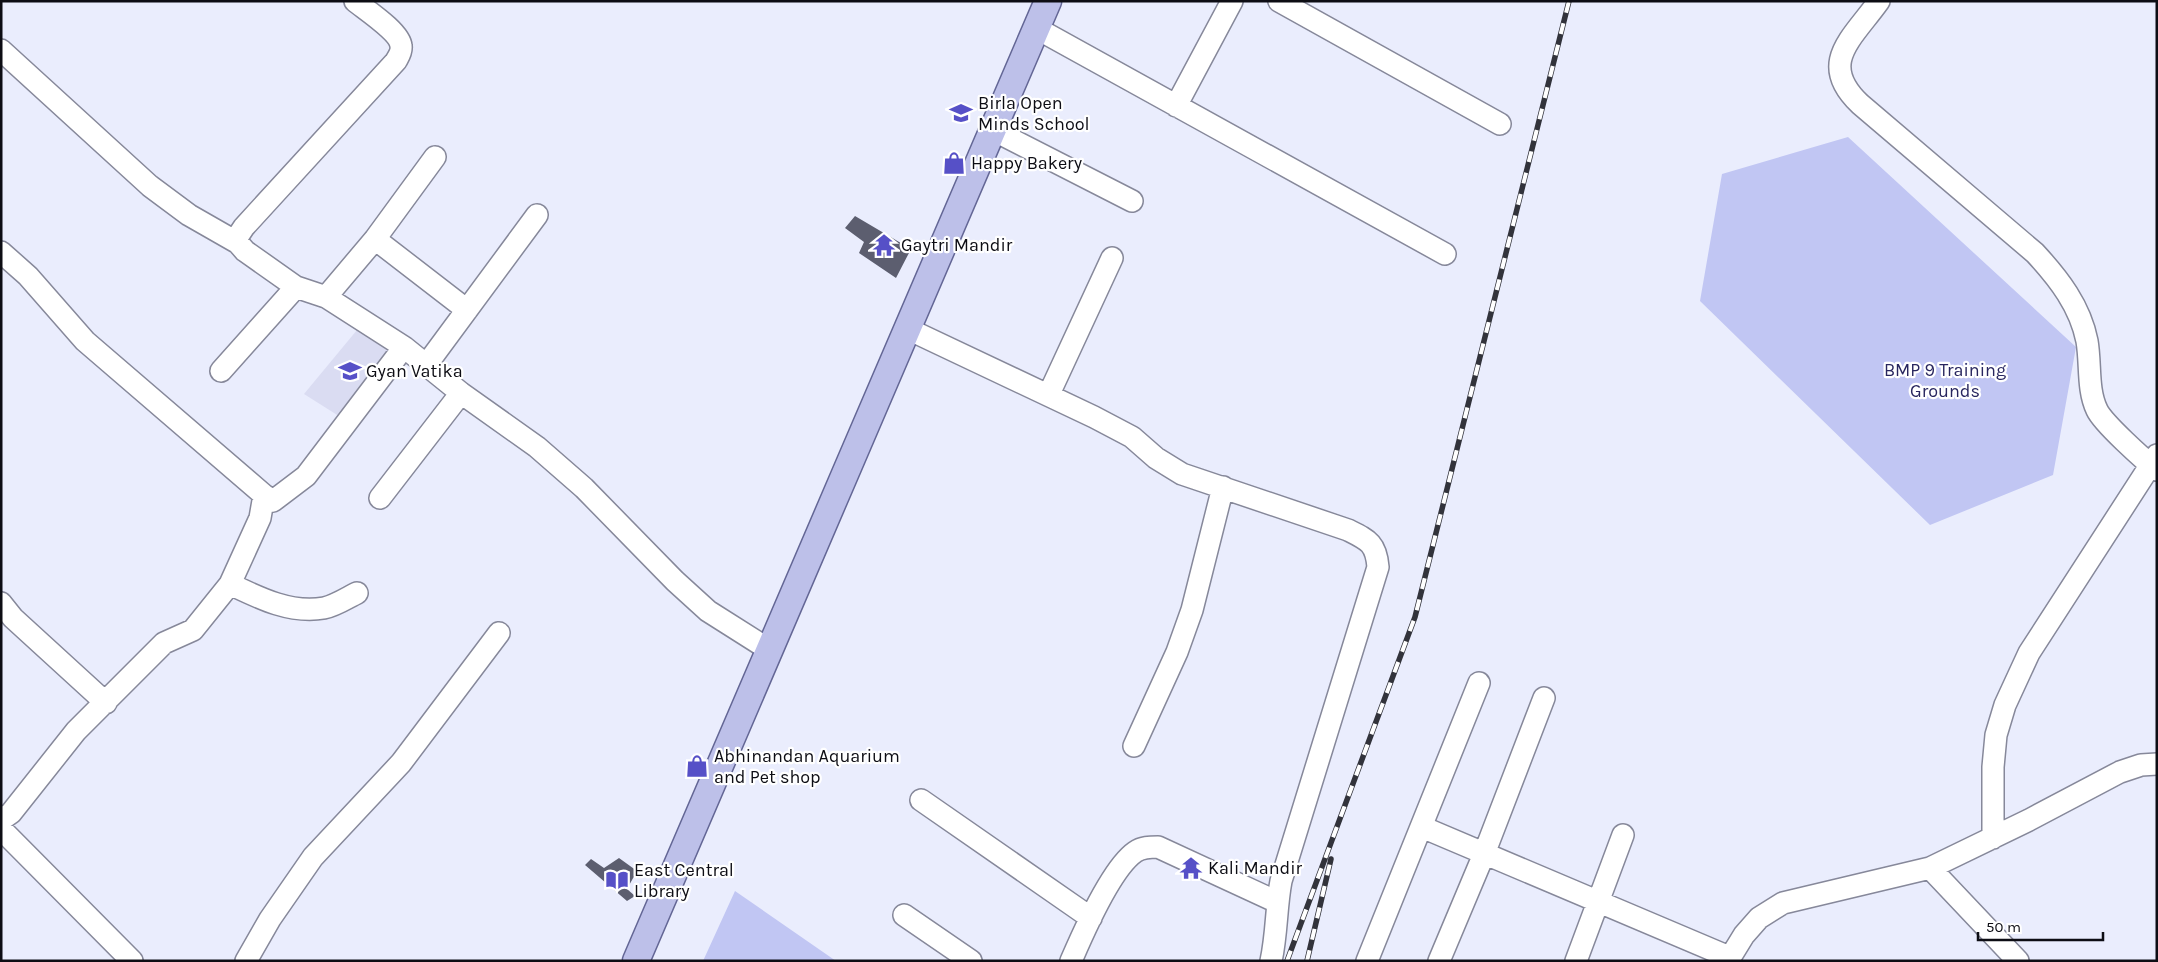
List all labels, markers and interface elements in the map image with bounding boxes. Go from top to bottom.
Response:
place label: Birla Open Minds School [978,92,1090,135]
school or university icon: Birla Open Minds School [948,100,974,126]
shop icon: Happy Bakery [941,150,967,176]
place label: Happy Bakery [971,152,1083,174]
temple icon: Gaytri Mandir [871,232,897,258]
place label: Gaytri Mandir [901,234,1013,256]
school or university icon: Gyan Vatika [337,358,363,384]
park label: BMP 9 Training Grounds [1884,359,2006,402]
place label: Gyan Vatika [366,360,463,382]
place label: Abhinandan Aquarium and Pet shop [714,745,900,788]
shop icon: Abhinandan Aquarium and Pet shop [684,753,710,779]
temple icon: Kali Mandir [1178,855,1204,881]
place label: Kali Mandir [1208,857,1303,879]
place label: East Central Library [634,859,734,902]
library icon: East Central Library [604,867,630,893]
scale bar [1978,910,2103,942]
text: 50 m [1986,918,2021,936]

